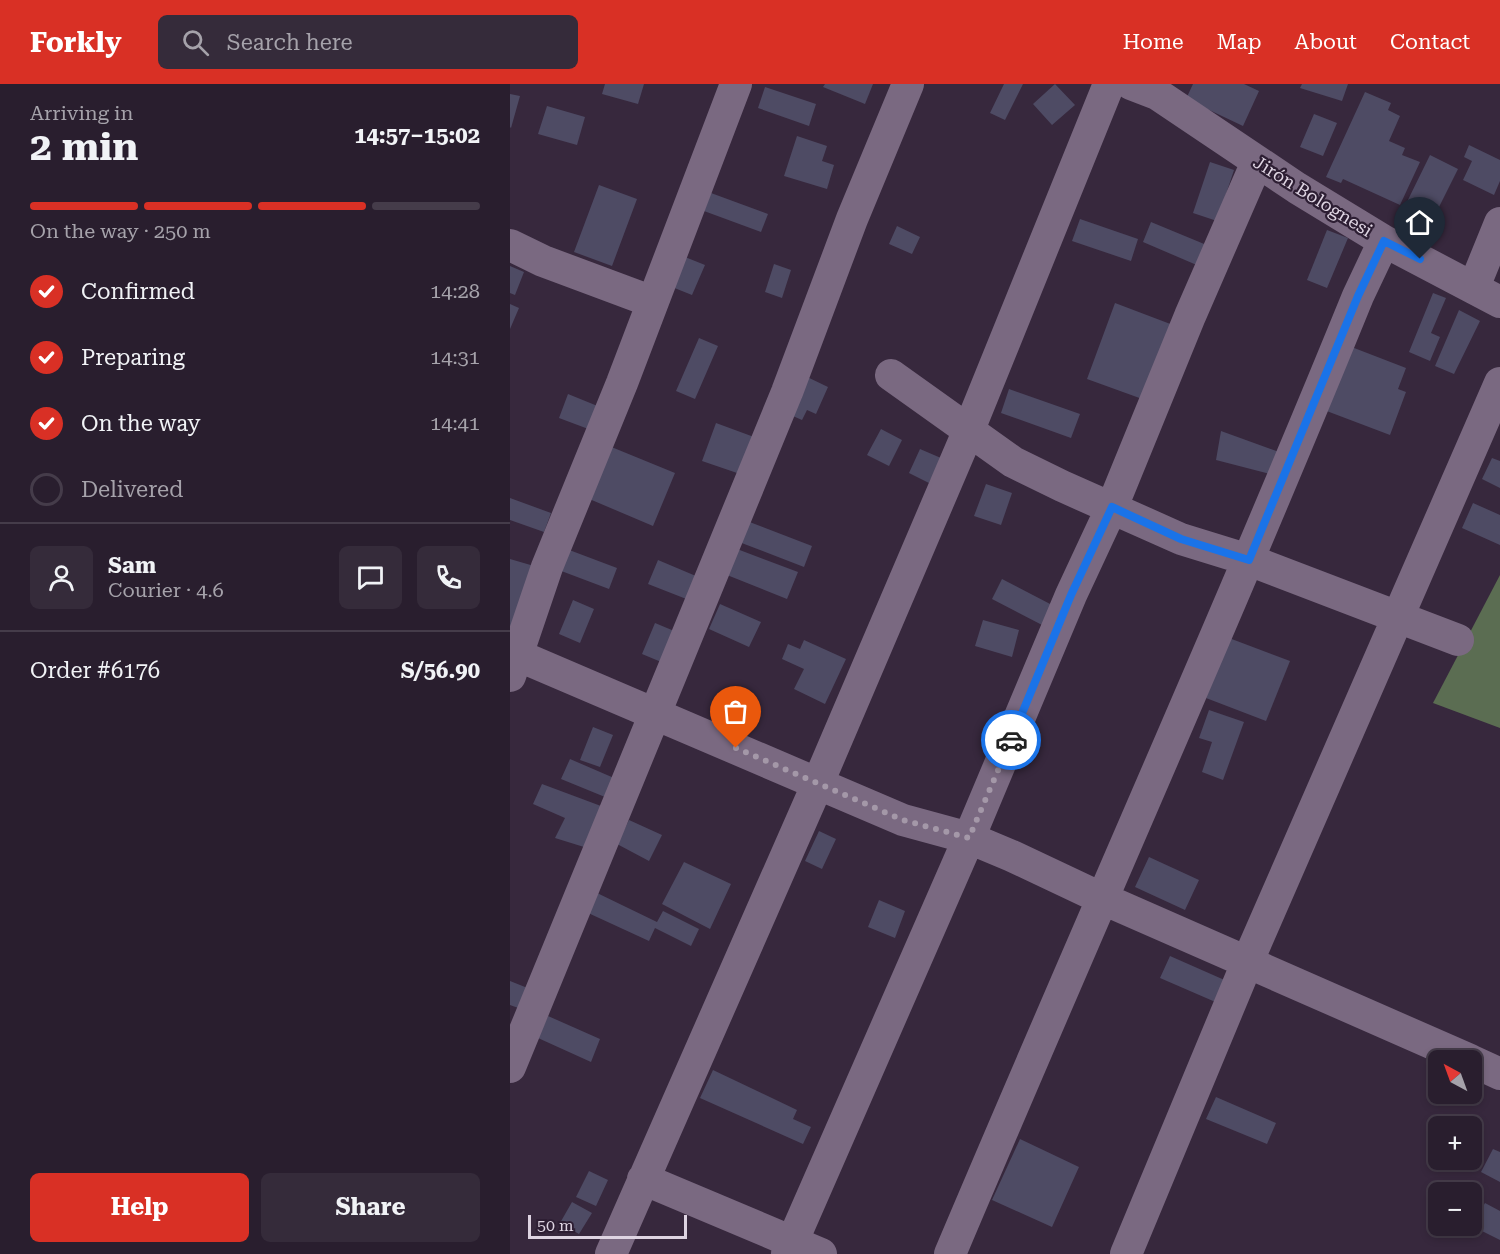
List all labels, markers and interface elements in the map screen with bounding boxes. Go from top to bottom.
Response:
search box [158,15,578,69]
text: Forkly [30,26,122,59]
icon: search [179,26,212,59]
text: Search here [227,30,353,55]
text: Home [1123,30,1184,54]
text: Map [1217,30,1262,54]
text: About [1295,30,1357,54]
text: Contact [1390,30,1470,54]
text: Arriving in [30,101,133,125]
text: 14:57–15:02 [354,123,480,148]
text: 2 min [30,124,138,170]
street label: Jirón Bolognesi [1250,151,1376,241]
pin [1394,197,1445,259]
icon: home [1403,206,1436,239]
text: On the way · 250 m [30,219,211,243]
icon: check [30,275,63,308]
text: Confirmed [81,279,195,304]
text: 14:28 [430,279,480,303]
icon: check [30,341,63,374]
text: Preparing [81,345,185,370]
text: 14:31 [430,345,480,369]
icon: check [30,407,63,440]
text: On the way [81,411,201,436]
text: 14:41 [430,411,480,435]
text: Delivered [81,477,183,502]
button: person [30,546,93,609]
button: chat [339,546,402,609]
button: phone [417,546,480,609]
text: Sam [108,553,156,578]
text: Courier · 4.6 [108,578,224,602]
text: Order #6176 [30,658,160,683]
text: S/56.90 [401,658,480,683]
pin [710,686,761,748]
icon: bag [719,695,752,728]
courier [981,710,1041,770]
icon: car [995,724,1028,757]
north arrow [1428,1050,1482,1104]
map controls [1428,1050,1482,1236]
button: + [1428,1116,1482,1170]
button: Help [30,1173,249,1242]
button: Share [261,1173,480,1242]
button: − [1428,1182,1482,1236]
scale bar [528,1212,687,1240]
text: 50 m [537,1216,574,1235]

